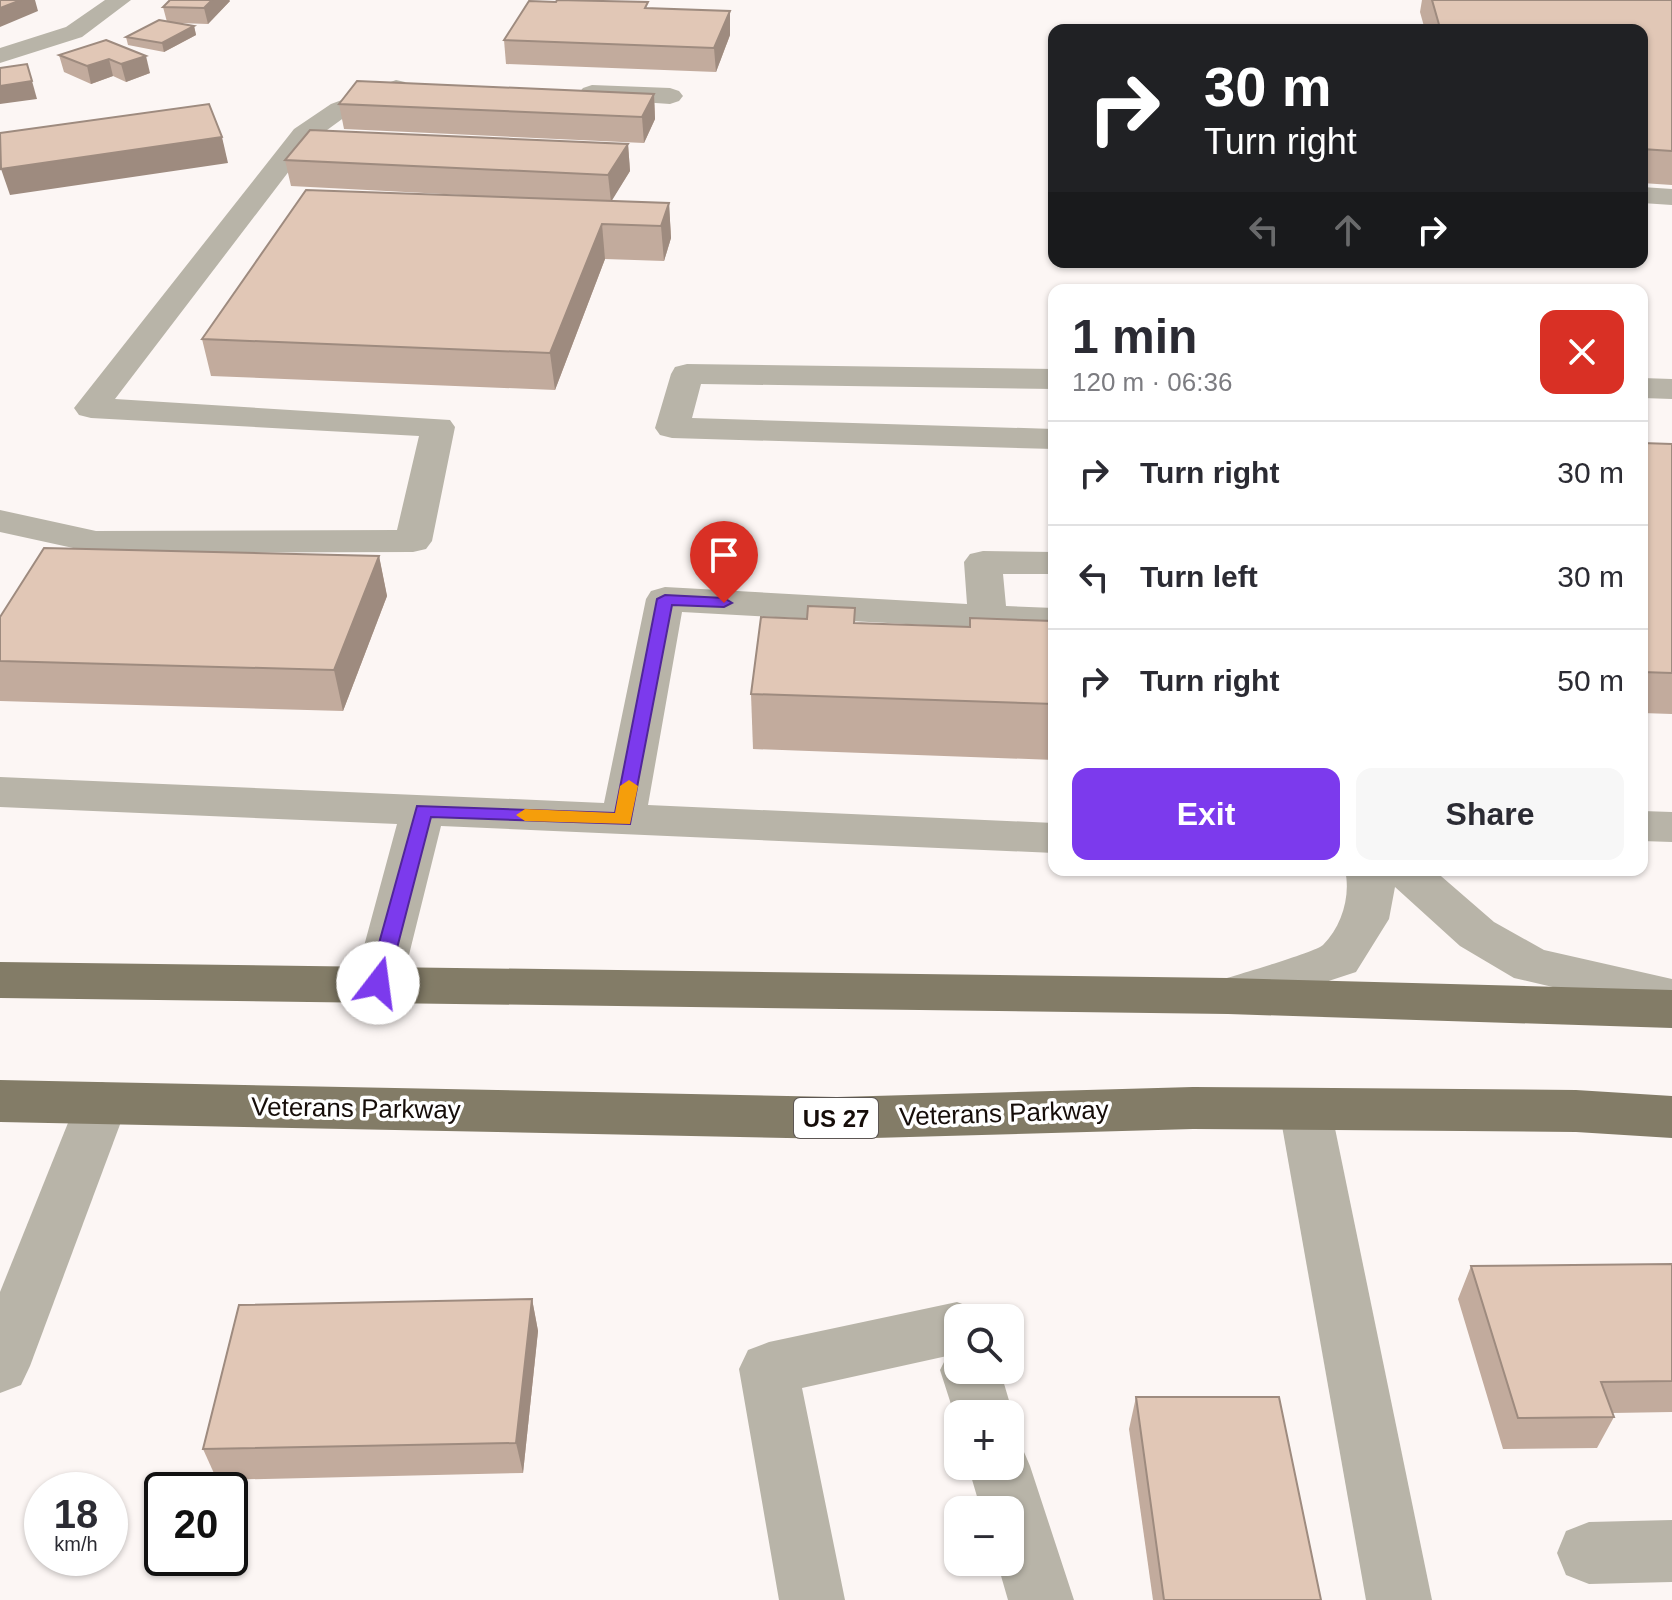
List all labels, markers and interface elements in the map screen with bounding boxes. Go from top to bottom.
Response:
text: 30 m [1204,55,1332,118]
icon: right [1072,56,1176,160]
text: Turn right [1204,121,1357,162]
icon: left [1242,208,1286,252]
icon: ahead [1326,208,1370,252]
icon: right [1410,208,1454,252]
text: 1 min [1072,310,1197,363]
button: close [1540,310,1624,394]
text: 120 m · 06:36 [1072,367,1232,397]
icon: right [1072,451,1116,495]
text: Turn right [1140,456,1279,489]
text: 30 m [1557,456,1624,489]
pin [690,521,758,603]
icon: arrive [702,533,746,577]
icon: left [1072,555,1116,599]
text: Turn left [1140,560,1258,593]
text: 30 m [1557,560,1624,593]
icon: right [1072,659,1116,703]
text: Turn right [1140,664,1279,697]
text: 50 m [1557,664,1624,697]
button: Exit [1072,768,1340,860]
button: Share [1356,768,1624,860]
position arrow [336,941,420,1025]
street label: Veterans Parkway [251,1091,461,1125]
street label: Veterans Parkway [899,1094,1109,1132]
road number: US 27 [794,1098,878,1138]
map controls [944,1304,1024,1576]
button: search [944,1304,1024,1384]
button: + [944,1400,1024,1480]
speed limit sign: 20 [144,1472,248,1576]
text: 18 [54,1492,98,1536]
button: − [944,1496,1024,1576]
text: km/h [54,1533,98,1555]

